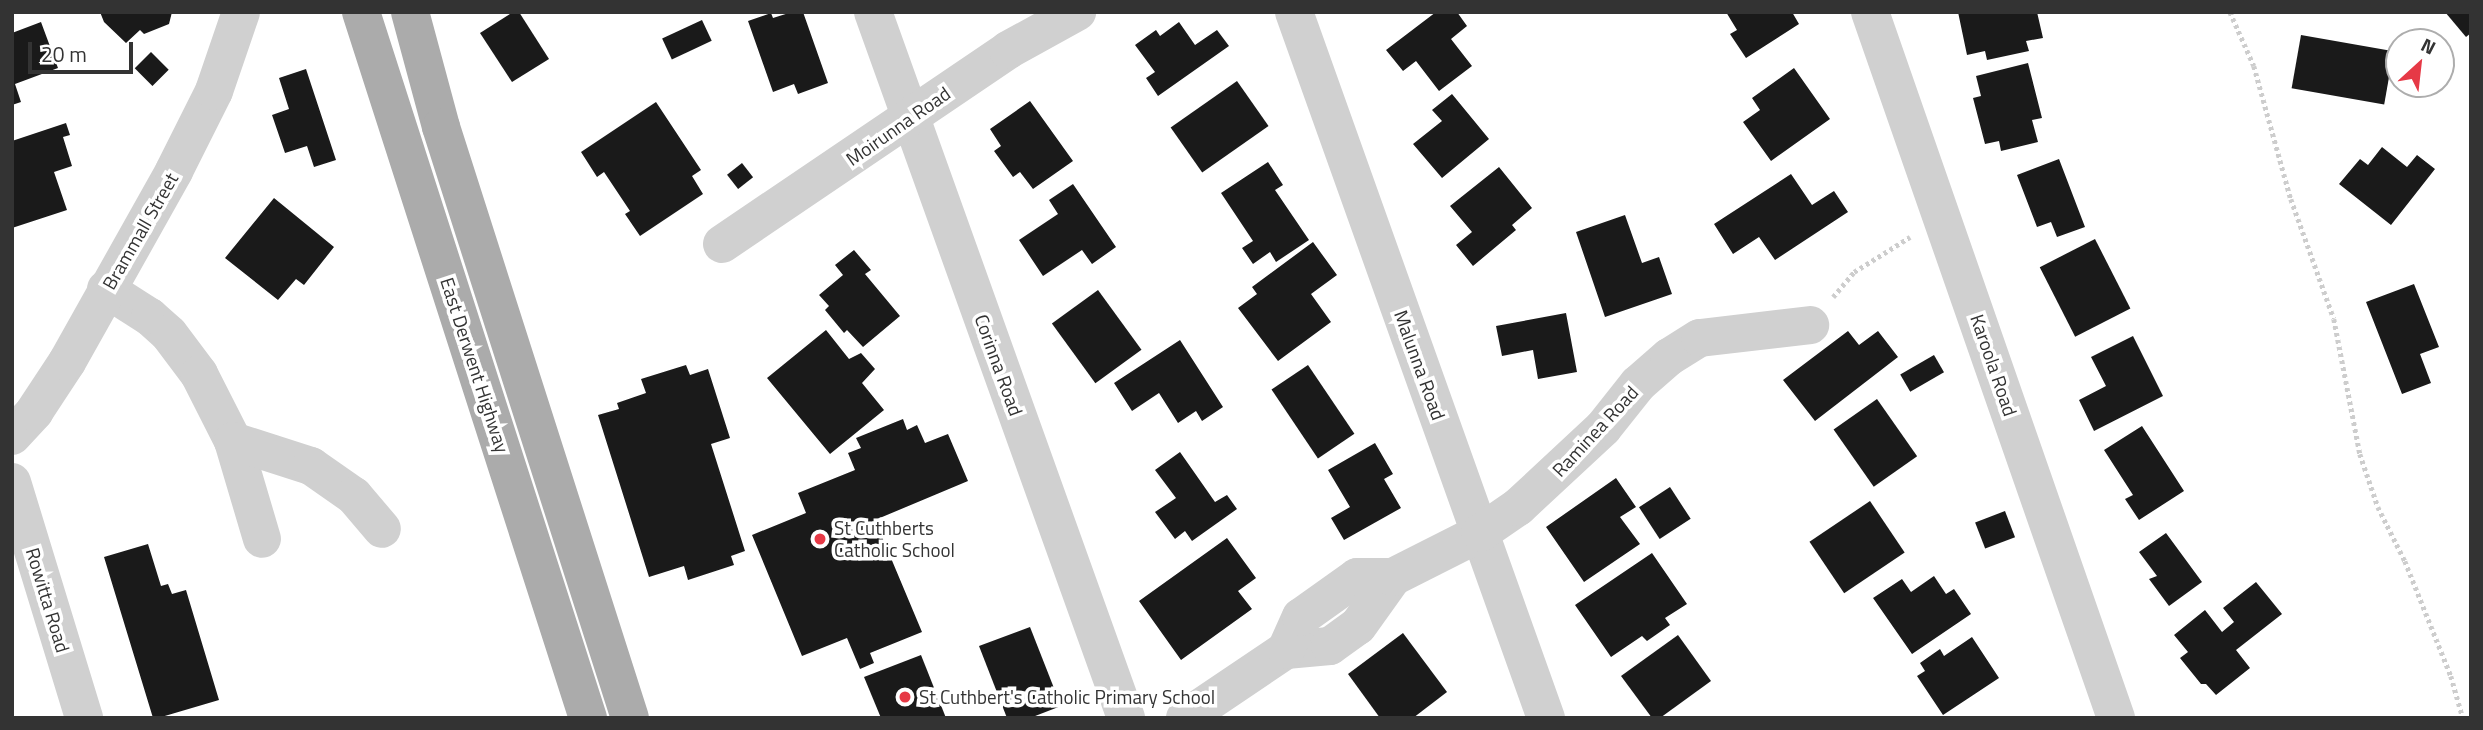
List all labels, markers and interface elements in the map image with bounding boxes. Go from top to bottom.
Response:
scale bar [32,28,136,72]
north arrow [2385,28,2455,98]
text: N [2416,30,2441,62]
text: 20 m [41,38,87,70]
street label: Moirunna Road [842,82,954,170]
street label: Brammall Street [97,169,183,293]
street label: East Derwent Highway [436,274,514,456]
street label: Malunna Road [1390,307,1450,423]
street label: Corinna Road [970,311,1028,419]
street label: Karoola Road [1966,311,2022,419]
street label: Raminea Road [1547,381,1643,481]
place label: St Cuthberts Catholic School [834,517,955,561]
marker: St Cuthberts Catholic School [812,531,828,547]
street label: Rowitta Road [21,545,75,655]
place label: St Cuthbert's Catholic Primary School [919,686,1215,708]
marker: St Cuthbert's Catholic Primary School [897,689,913,705]

